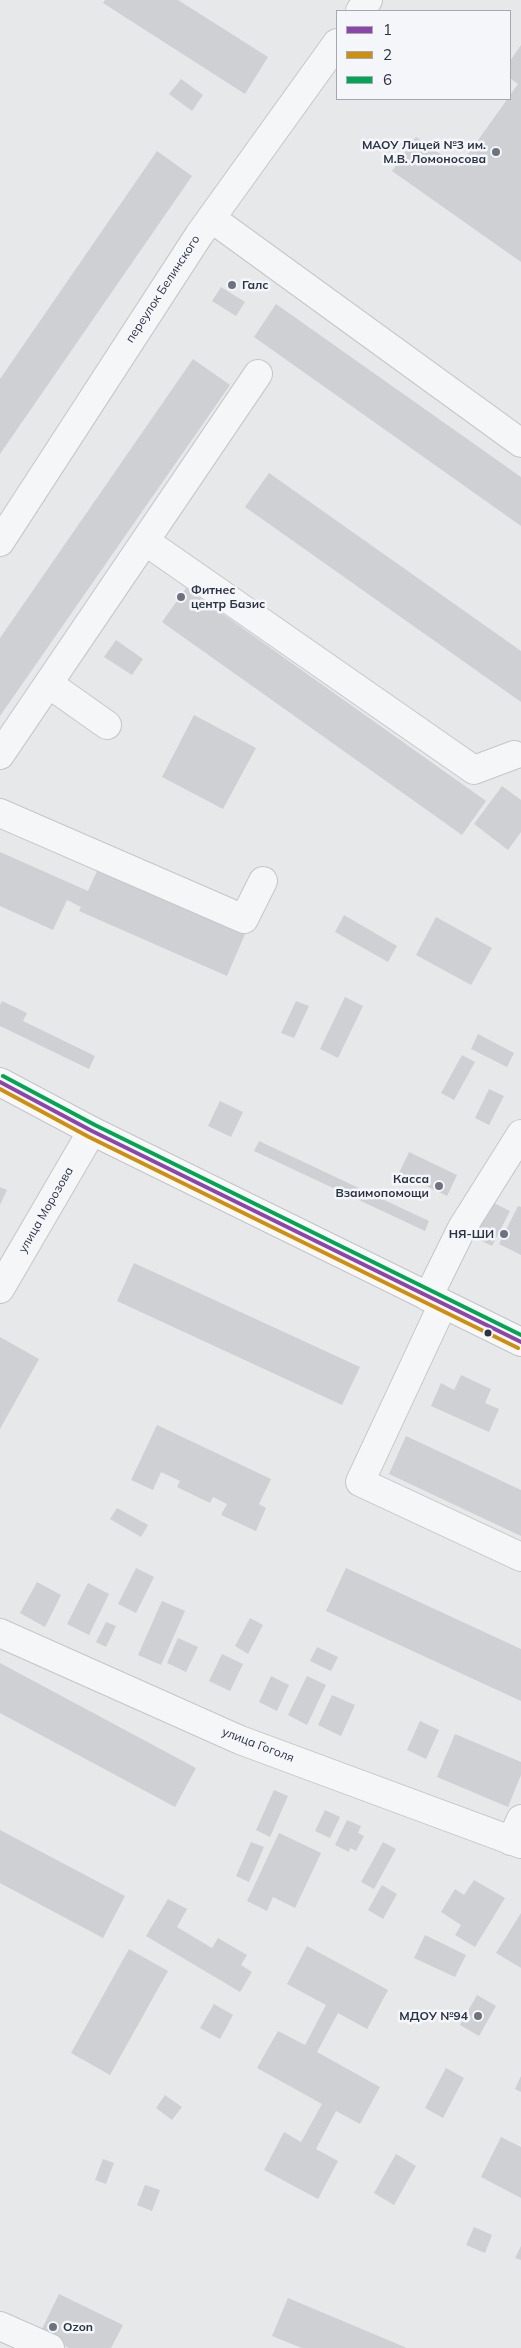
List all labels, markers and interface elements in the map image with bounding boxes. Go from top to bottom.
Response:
legend [336,10,511,100]
text: 1 [383,20,392,39]
text: 2 [383,45,392,64]
text: 6 [383,70,392,89]
place label: МАОУ Лицей №3 им. М.В. Ломоносова [362,138,486,166]
marker: МАОУ Лицей №3 им. М.В. Ломоносова [490,146,502,158]
street label: переулок Белинского [123,233,203,345]
place label: Галс [242,278,269,292]
marker: Галс [226,279,238,291]
place label: Фитнес центр Базис [191,583,265,611]
marker: Фитнес центр Базис [175,591,187,603]
street label: улица Морозова [16,1165,76,1255]
place label: Касса Взаимопомощи [335,1172,429,1200]
marker: Касса Взаимопомощи [433,1180,445,1192]
place label: НЯ-ШИ [449,1227,494,1241]
marker: НЯ-ШИ [498,1228,510,1240]
unlabelled marker [483,1328,493,1338]
street label: улица Гоголя [220,1725,296,1765]
place label: МДОУ №94 [399,2009,468,2023]
marker: МДОУ №94 [472,2010,484,2022]
place label: Ozon [63,2320,93,2334]
marker: Ozon [47,2321,59,2333]

